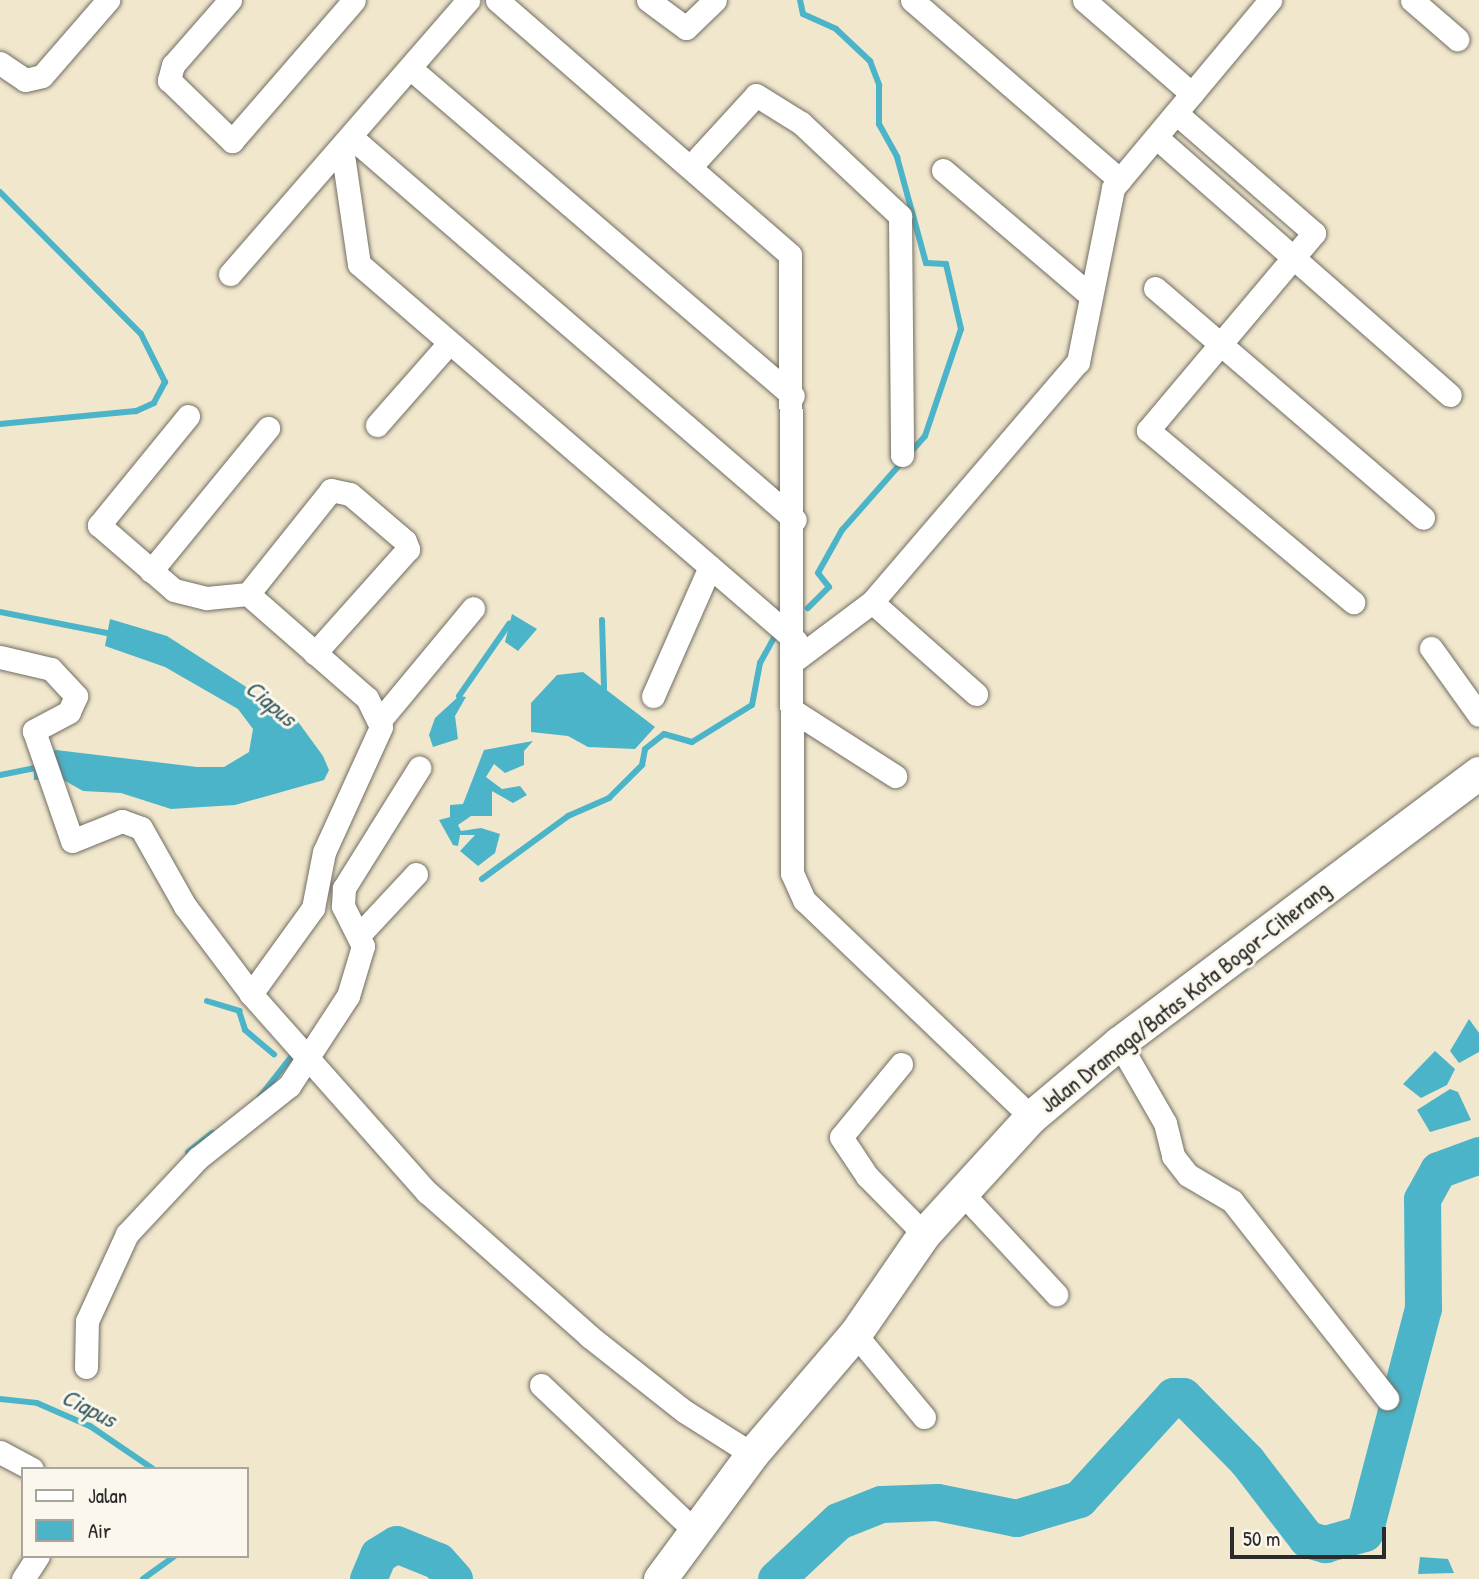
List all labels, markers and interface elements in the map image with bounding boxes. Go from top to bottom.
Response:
water label: Ciapus [240,674,302,732]
street label: Jalan Dramaga/Batas Kota Bogor–Ciherang [1035,875,1335,1119]
water label: Ciapus [57,1382,121,1434]
legend [21,1467,248,1558]
text: Jalan [88,1481,127,1510]
scale bar [1234,1512,1390,1556]
text: Air [88,1516,111,1545]
text: 50 m [1243,1524,1280,1553]

